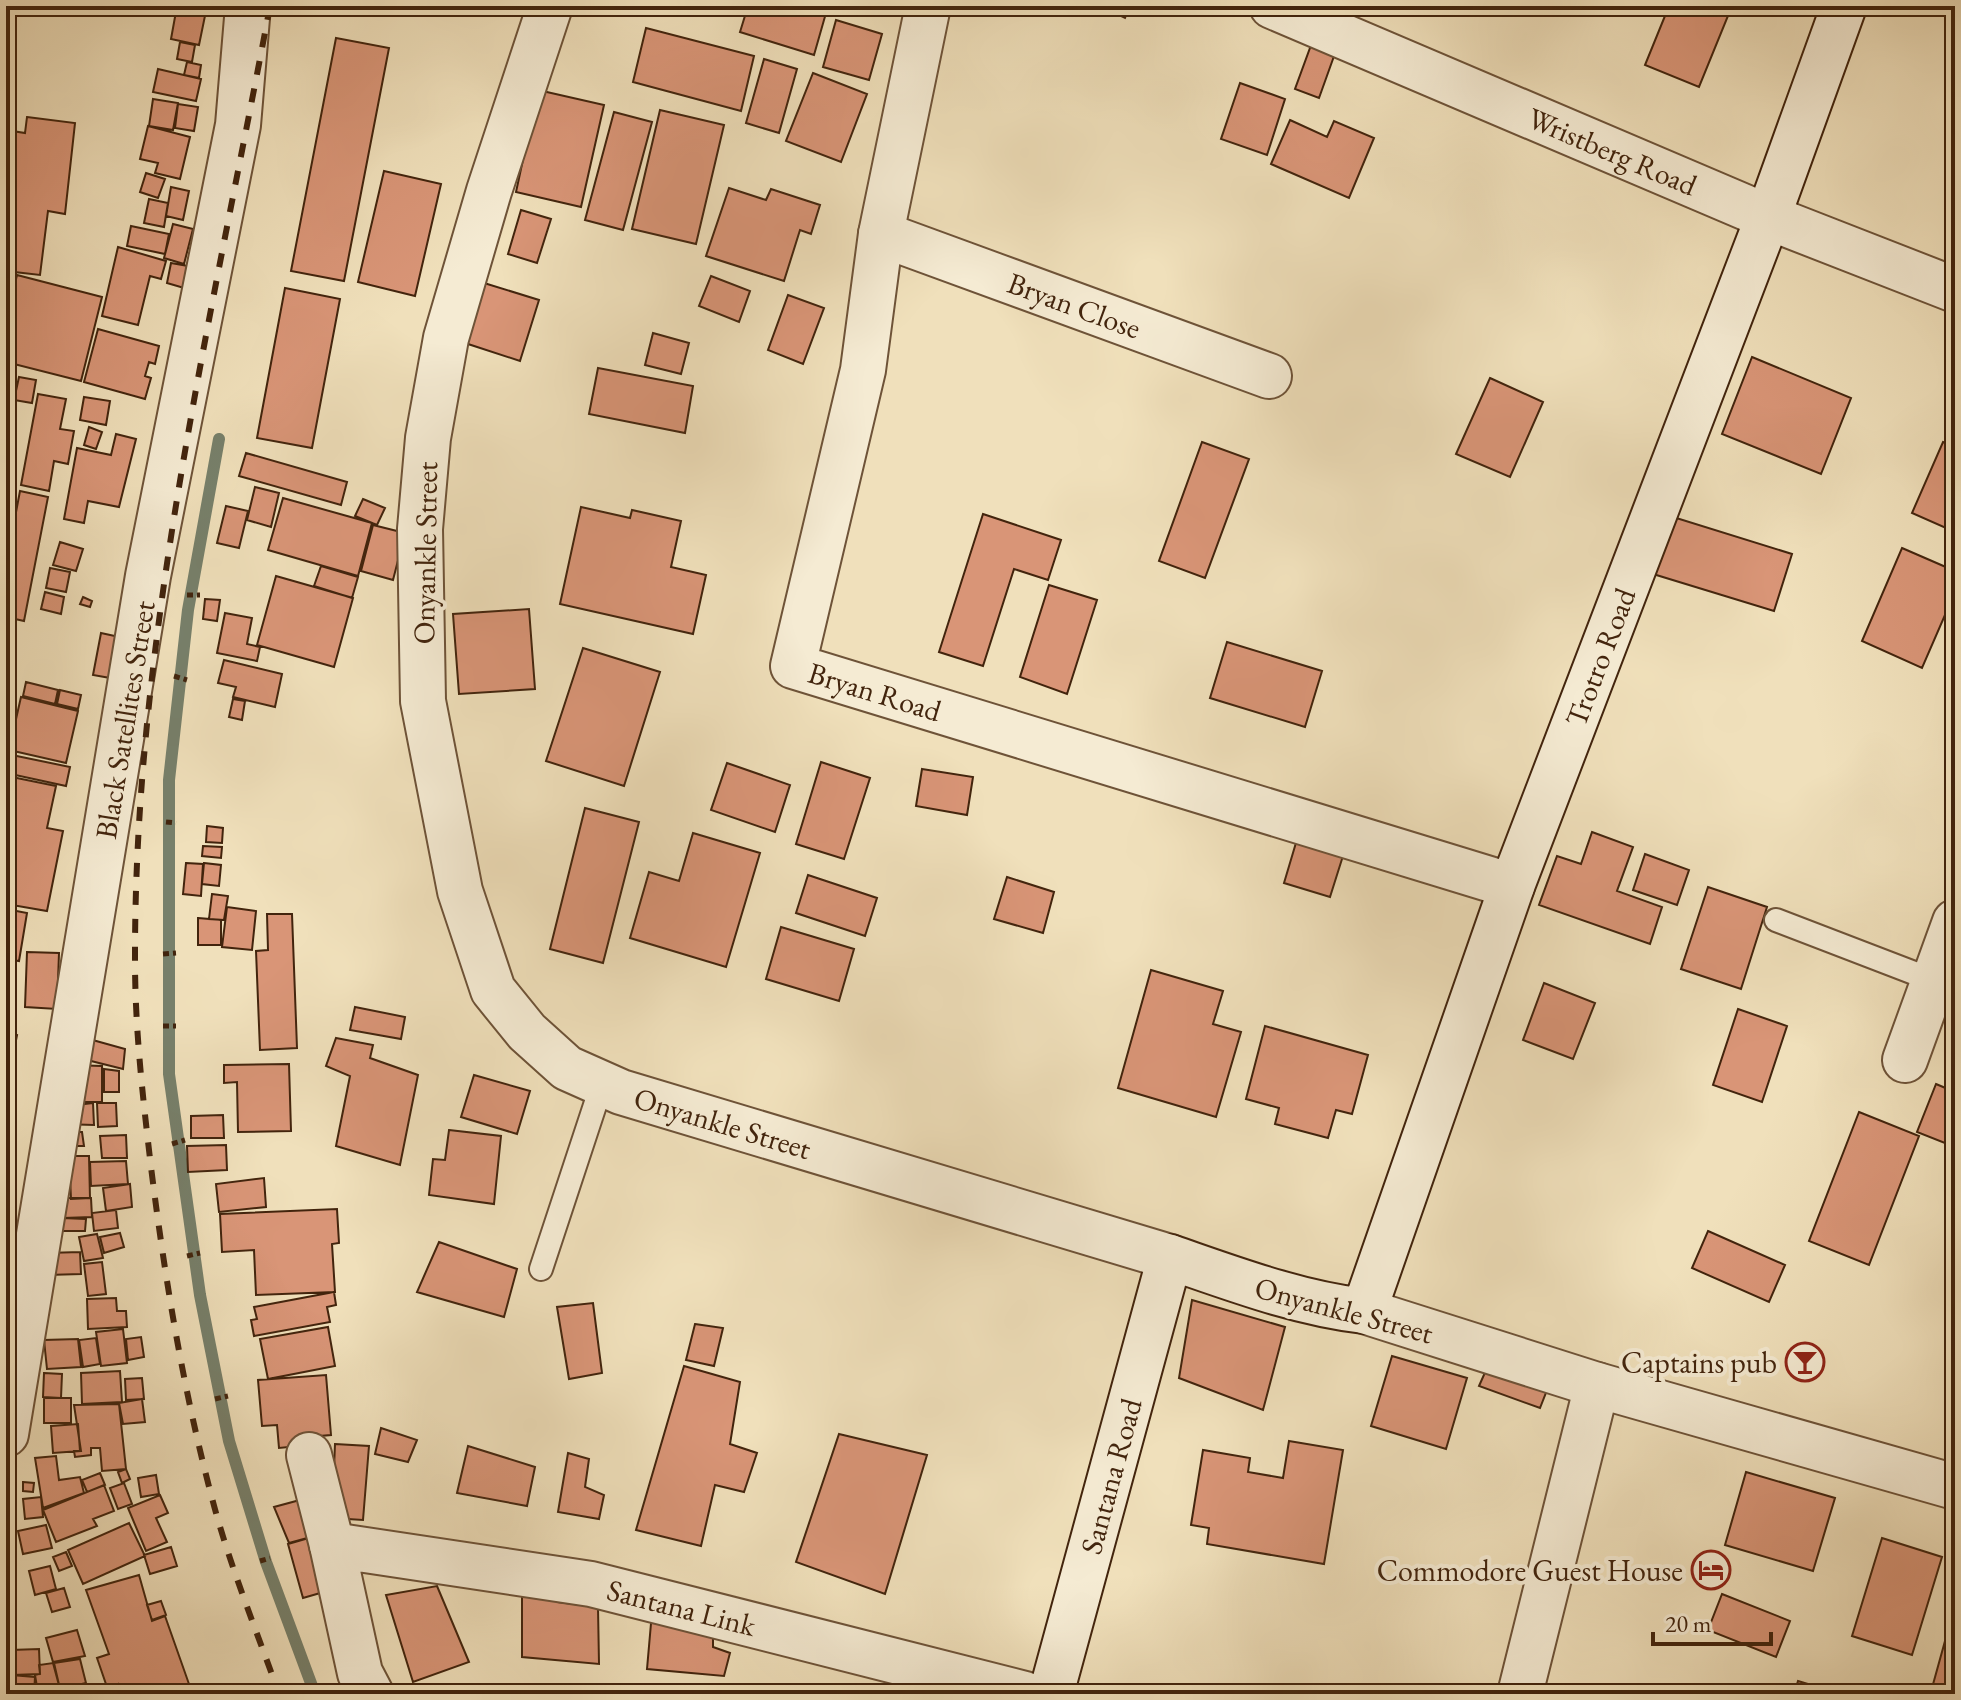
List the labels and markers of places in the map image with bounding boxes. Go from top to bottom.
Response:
bar icon: Captains pub [1784,1341,1826,1383]
place label: Captains pub [1621,1343,1777,1382]
hotel icon: Commodore Guest House [1690,1549,1732,1591]
place label: Commodore Guest House [1377,1551,1683,1590]

